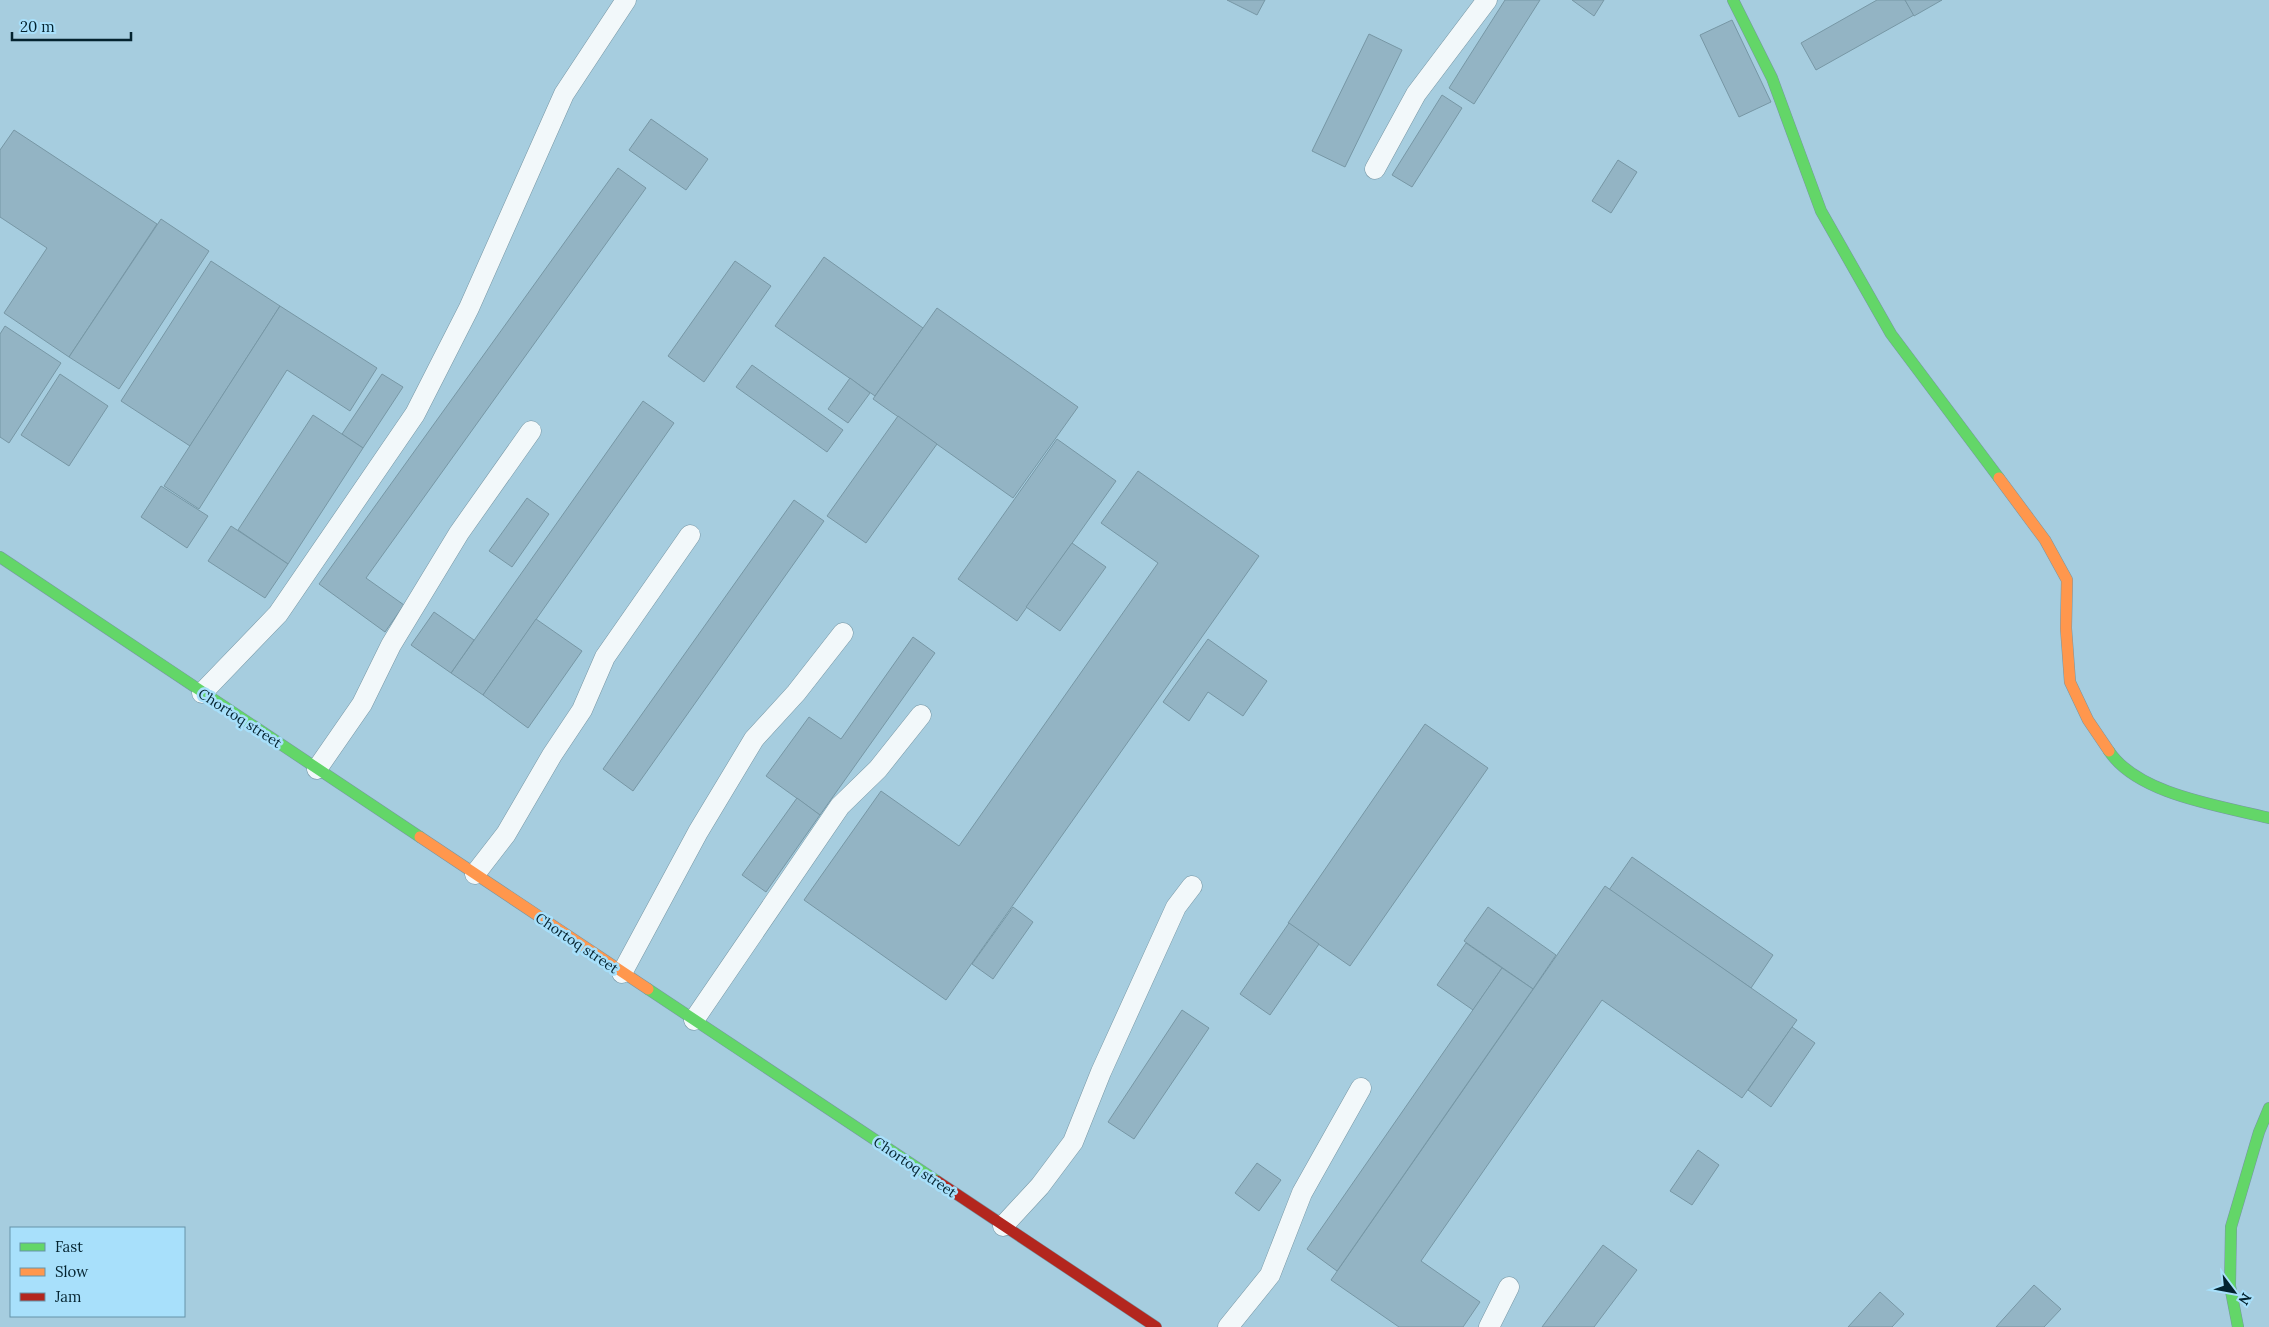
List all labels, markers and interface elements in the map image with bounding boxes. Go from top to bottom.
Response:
scale bar [12,10,131,42]
text: 20 m [20,17,55,36]
street label: Chortoq street [195,684,286,752]
street label: Chortoq street [532,909,622,978]
street label: Chortoq street [870,1133,960,1202]
legend [10,1227,185,1317]
text: Fast [55,1237,83,1256]
text: Slow [55,1262,88,1281]
north arrow [2209,1267,2259,1317]
text: Jam [54,1287,82,1306]
text: N [2234,1290,2256,1308]

